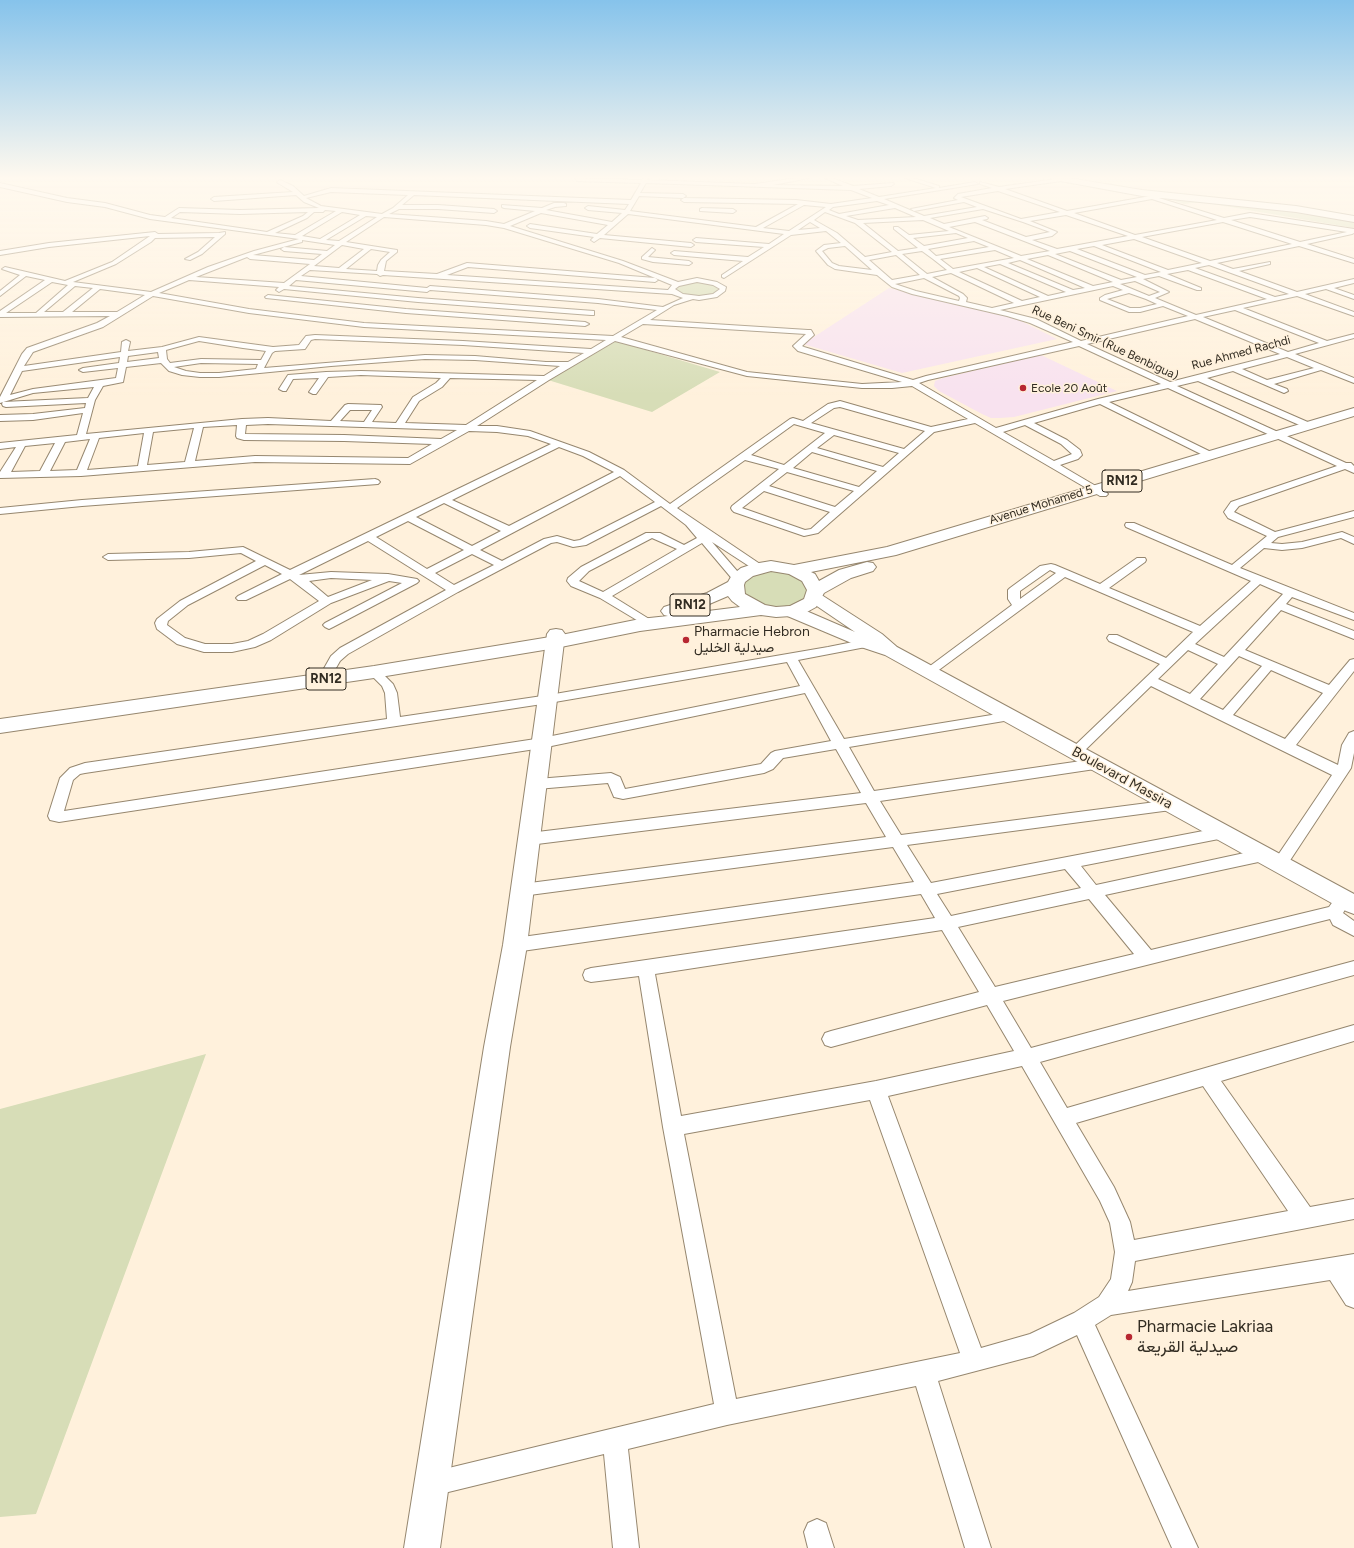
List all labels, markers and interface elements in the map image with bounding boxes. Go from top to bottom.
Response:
street label: Rue Beni Smir (Rue Benbigua) [1030,303,1180,383]
street label: Rue Ahmed Rachdi [1190,333,1292,373]
place label: Ecole 20 Août [1031,381,1107,395]
marker: Ecole 20 Août [1018,383,1028,393]
road number: RN12 [1102,470,1142,492]
street label: Avenue Mohamed 5 [988,482,1094,528]
road number: RN12 [670,594,710,616]
place label: Pharmacie Hebron صيدلية الخليل [694,624,810,656]
marker: Pharmacie Hebron صيدلية الخليل [681,635,691,645]
road number: RN12 [306,668,346,690]
street label: Boulevard Massira [1069,743,1175,813]
place label: Pharmacie Lakriaa صيدلية القريعة [1137,1317,1273,1357]
marker: Pharmacie Lakriaa صيدلية القريعة [1124,1332,1134,1342]

